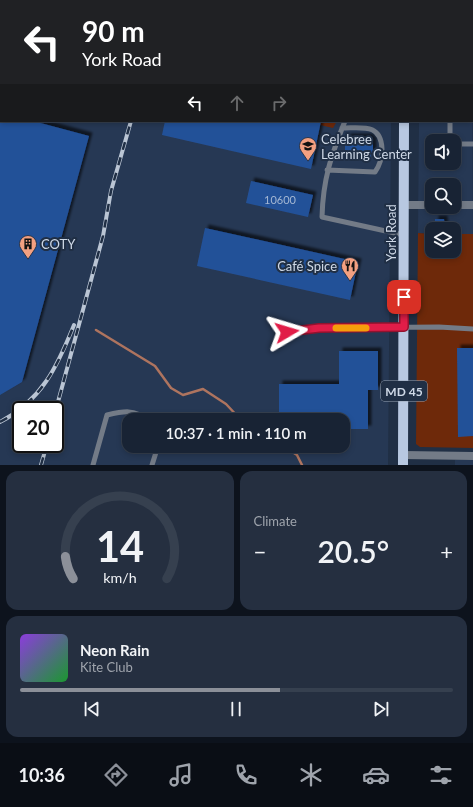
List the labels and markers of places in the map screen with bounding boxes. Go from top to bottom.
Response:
place label: Celebree Learning Center [321,131,412,162]
school or university icon: Celebree Learning Center [298,136,318,161]
building icon: COTY [18,234,38,259]
place label: COTY [41,236,76,252]
restaurant icon: Café Spice [340,256,360,281]
place label: Café Spice [277,258,337,274]
pin [387,280,421,314]

